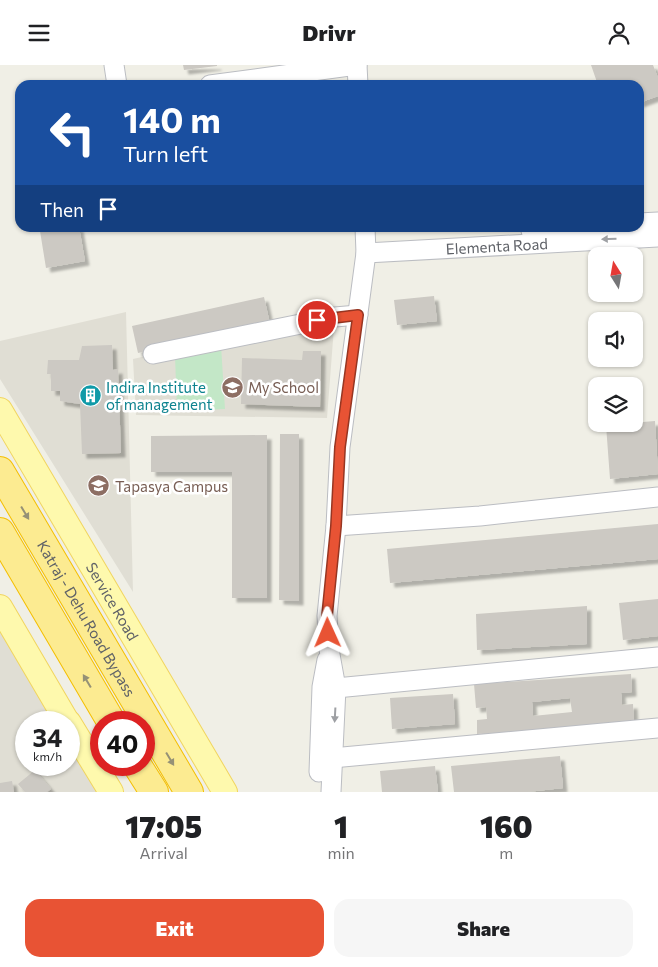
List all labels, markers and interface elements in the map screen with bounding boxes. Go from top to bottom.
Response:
icon: menu [25,19,53,47]
text: Drivr [302,19,356,46]
icon: person [605,19,633,47]
text: 140 m [123,97,221,140]
icon: left [40,100,105,165]
text: Turn left [123,140,208,167]
icon: arrive [94,195,122,223]
text: Then [40,198,84,221]
street label: Elementa Road [445,234,548,258]
one-way arrow [601,236,617,244]
north arrow [588,247,642,303]
map controls [588,247,643,432]
pin [296,299,338,341]
icon: arrive [303,306,331,334]
button: sound [588,312,643,367]
school or university icon: My School [220,375,244,399]
button: layers [588,377,643,432]
place label: Indira Institute of management [106,378,213,413]
place label: My School [248,378,319,396]
building icon: Indira Institute of management [78,384,102,408]
school or university icon: Tapasya Campus [87,474,111,498]
place label: Tapasya Campus [115,477,228,495]
one-way arrow [20,507,29,520]
street label: Katraj - Dehu Road Bypass [34,537,140,700]
street label: Service Road [83,559,143,644]
position arrow [301,606,353,658]
one-way arrow [83,674,92,687]
one-way arrow [330,707,338,723]
speed limit sign: 40 [90,711,155,776]
text: 34 [33,722,62,752]
text: km/h [33,749,62,763]
one-way arrow [165,752,174,765]
text: 17:05 [125,807,202,844]
text: 1 [334,807,348,844]
text: 160 [480,807,533,844]
text: Arrival [140,843,188,862]
text: min [327,843,355,862]
text: m [499,843,513,862]
button: Exit [25,899,324,957]
button: Share [334,899,633,957]

